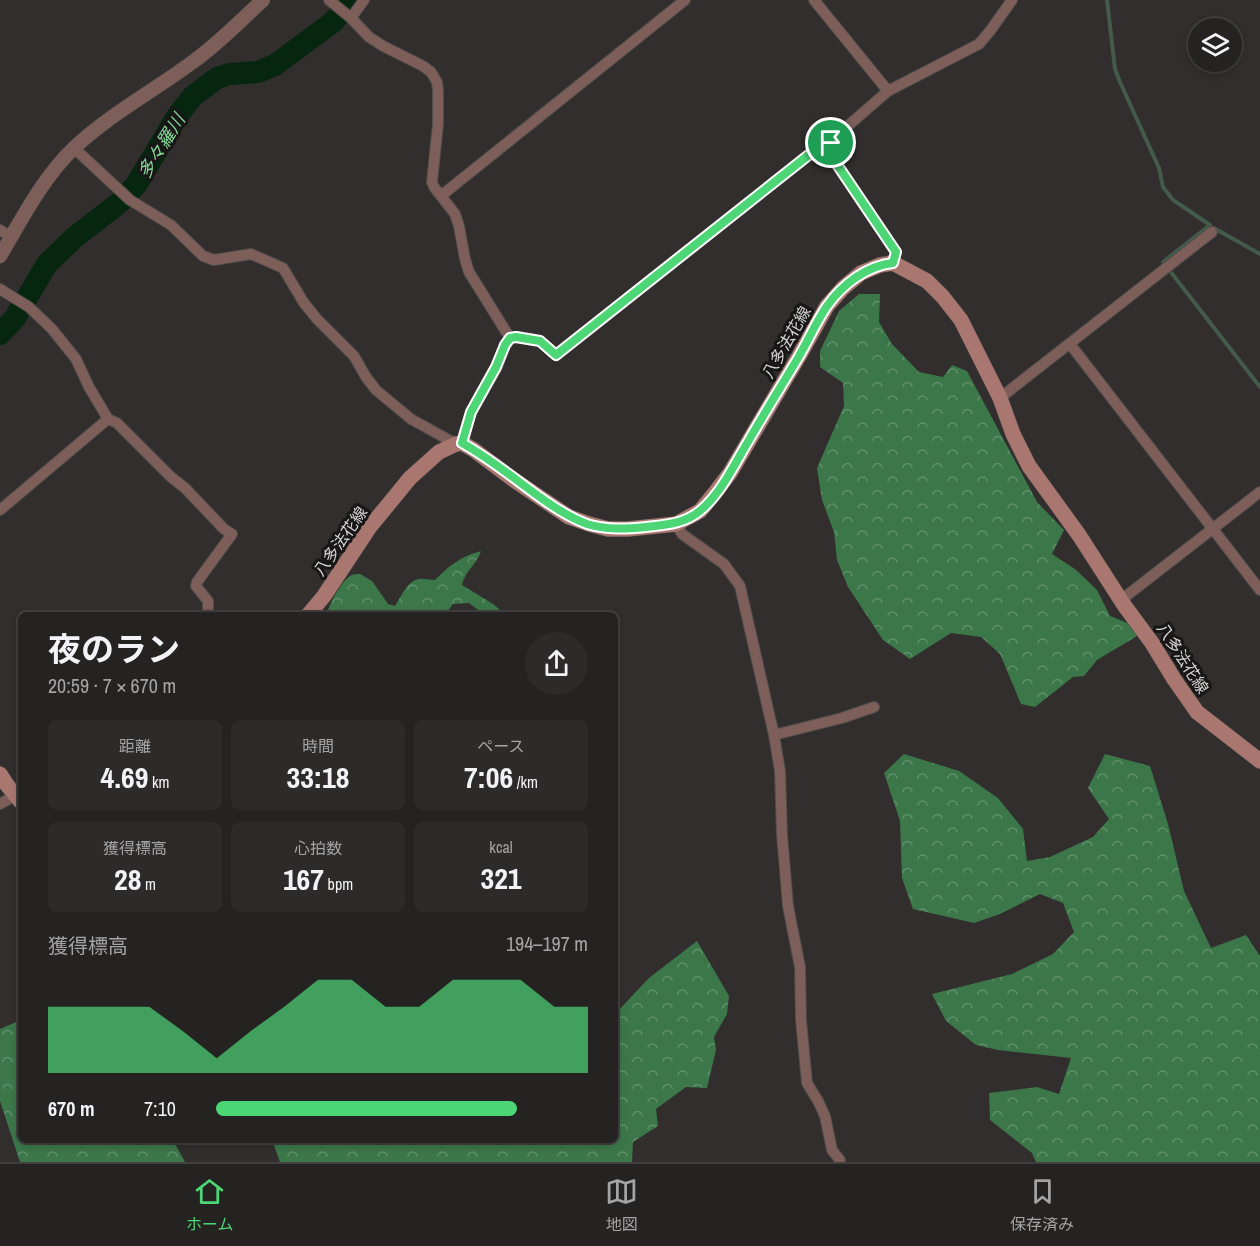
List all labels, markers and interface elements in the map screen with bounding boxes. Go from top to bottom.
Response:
map controls [1188,18,1242,72]
button: layers [1188,18,1242,72]
water label: 多々羅川 [131,107,192,183]
pin [805,117,856,168]
icon: arrive [814,126,847,159]
street label: 八多法花線 [756,302,816,382]
street label: 八多法花線 [308,502,372,580]
street label: 八多法花線 [1152,618,1214,698]
text: 夜のラン [48,627,180,671]
button: share [525,632,588,695]
text: 20:59 · 7 × 670 m [48,672,176,699]
text: 距離 [119,735,151,757]
text: 時間 [302,735,334,757]
text: ペース [477,735,525,757]
text: 4.69 [100,757,148,797]
text: 33:18 [287,757,349,797]
text: 7:06 [464,757,513,797]
text: km [148,771,170,793]
text: /km [513,771,538,793]
text: kcal [489,836,513,858]
text: 獲得標高 [103,837,167,859]
text: 心拍数 [294,837,342,859]
text: 321 [480,858,522,898]
text: 28 [114,859,141,899]
text: 167 [283,859,324,899]
text: m [141,873,156,895]
text: bpm [324,873,353,895]
text: 194–197 m [506,930,588,957]
text: 獲得標高 [48,932,128,959]
text: 670 m [48,1095,95,1122]
text: 7:10 [144,1095,176,1122]
tab: ホーム [186,1175,233,1235]
tab: 地図 [605,1175,638,1235]
tab: 保存済み [1010,1175,1074,1235]

